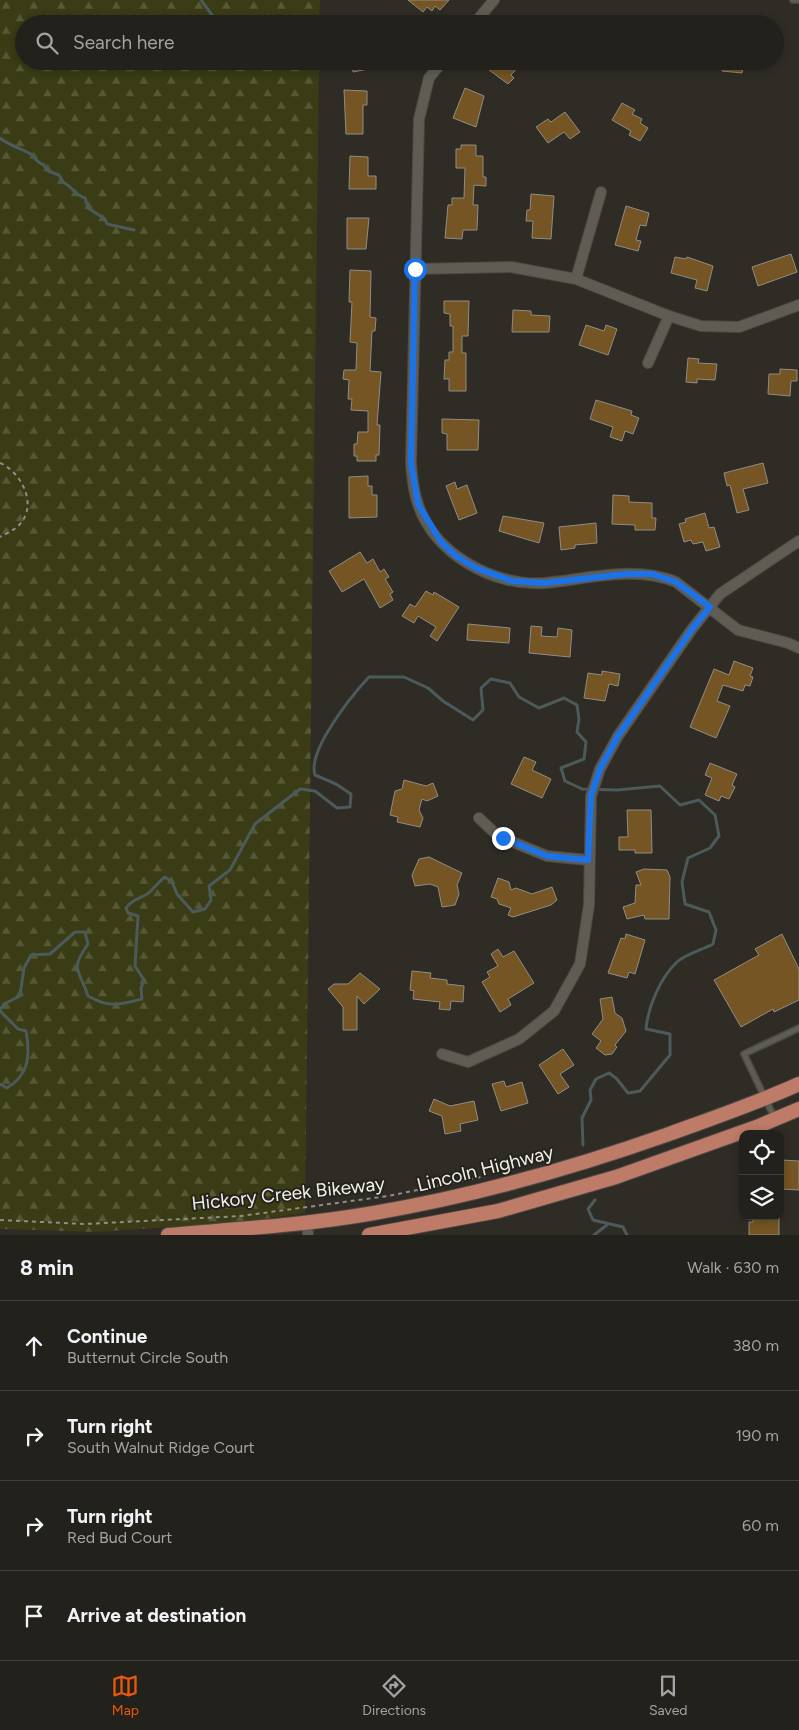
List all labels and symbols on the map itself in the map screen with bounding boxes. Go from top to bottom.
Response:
route start [404,258,427,281]
route end [492,827,515,850]
street label: Lincoln Highway [414,1140,556,1197]
street label: Hickory Creek Bikeway [190,1172,386,1215]

